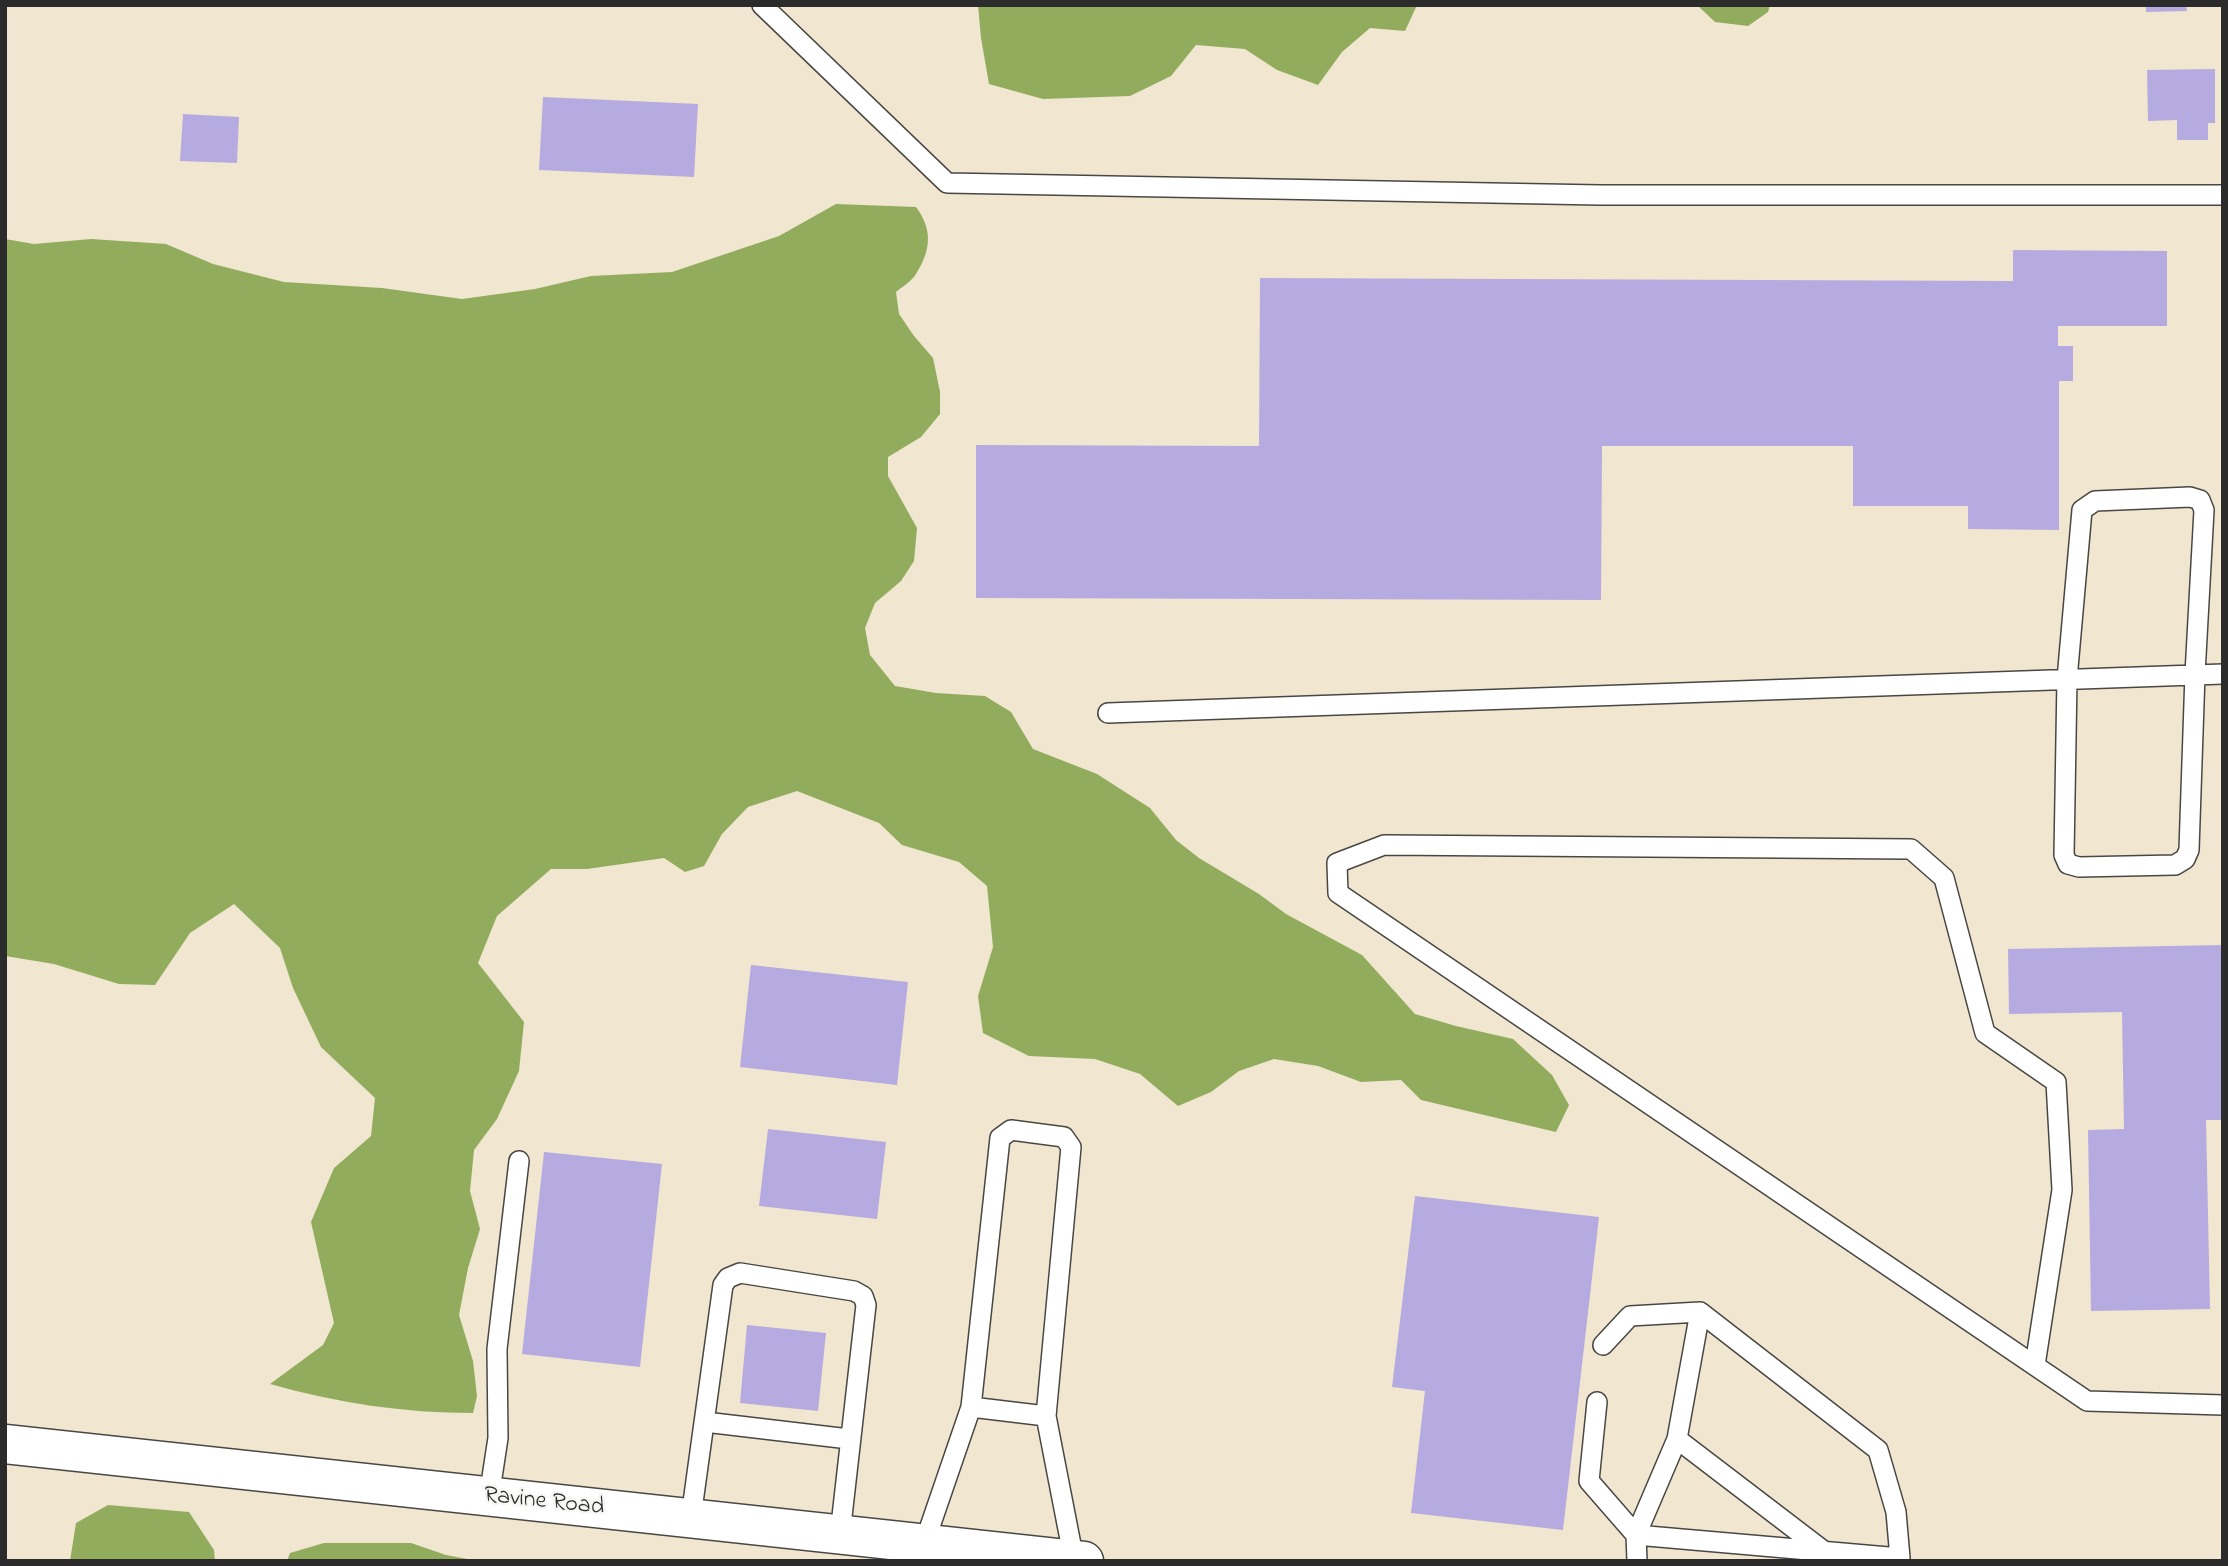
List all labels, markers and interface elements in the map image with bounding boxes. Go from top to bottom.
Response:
street label: Ravine Road [483,1482,605,1524]

